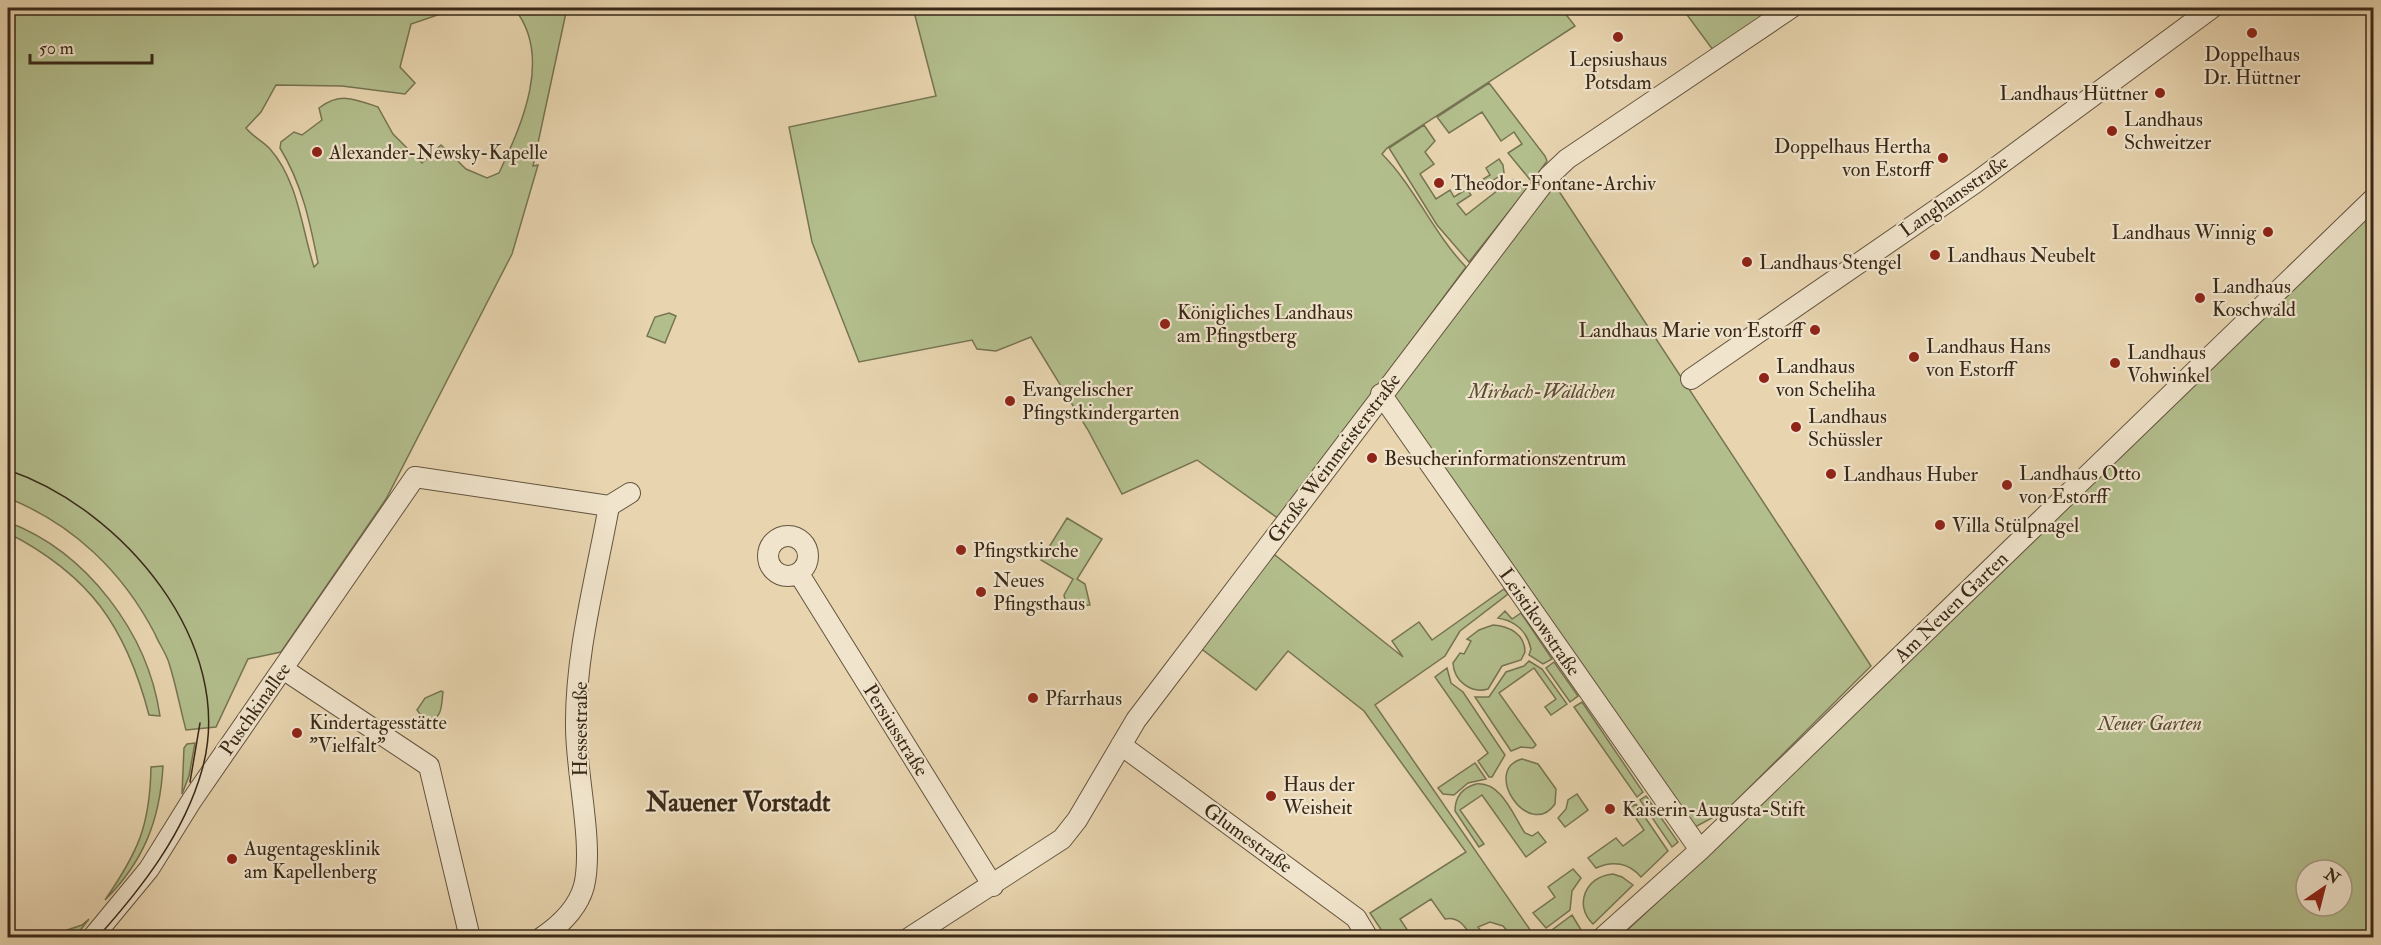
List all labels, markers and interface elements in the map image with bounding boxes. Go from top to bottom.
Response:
marker: Doppelhaus Dr. Hüttner [2245,26,2259,40]
scale bar [30,27,152,65]
marker: Lepsiushaus Potsdam [1611,30,1625,44]
text: 50 m [39,37,74,60]
place label: Doppelhaus Dr. Hüttner [2203,42,2301,90]
place label: Lepsiushaus Potsdam [1569,47,1667,95]
place label: Landhaus Hüttner [1999,81,2149,106]
marker: Landhaus Hüttner [2153,86,2167,100]
place label: Landhaus Schweitzer [2124,107,2212,155]
marker: Landhaus Schweitzer [2105,124,2119,138]
place label: Doppelhaus Hertha von Estorff [1774,134,1935,182]
place label: Alexander-Newsky-Kapelle [328,140,548,166]
marker: Alexander-Newsky-Kapelle [310,145,324,159]
street label: Langhansstraße [1895,149,2013,243]
marker: Doppelhaus Hertha von Estorff [1936,151,1950,165]
place label: Theodor-Fontane-Archiv [1451,171,1656,196]
marker: Theodor-Fontane-Archiv [1432,176,1446,190]
place label: Landhaus Winnig [2112,220,2257,245]
marker: Landhaus Winnig [2261,225,2275,239]
place label: Landhaus Neubelt [1947,243,2096,268]
marker: Landhaus Neubelt [1928,248,1942,262]
place label: Landhaus Stengel [1759,250,1902,275]
marker: Landhaus Stengel [1740,255,1754,269]
place label: Landhaus Koschwald [2212,274,2296,322]
marker: Landhaus Koschwald [2193,291,2207,305]
place label: Königliches Landhaus am Pfingstberg [1177,300,1353,348]
marker: Königliches Landhaus am Pfingstberg [1158,317,1172,331]
place label: Landhaus Marie von Estorff [1579,318,1807,343]
marker: Landhaus Marie von Estorff [1808,323,1822,337]
place label: Landhaus Hans von Estorff [1925,334,2051,382]
place label: Landhaus Vohwinkel [2127,340,2210,388]
marker: Landhaus Hans von Estorff [1907,350,1921,364]
place label: Landhaus von Scheliha [1775,354,1877,402]
marker: Landhaus Vohwinkel [2108,356,2122,370]
street label: Große Weinmeisterstraße [1262,368,1406,548]
marker: Landhaus von Scheliha [1757,371,1771,385]
place label: Evangelischer Pfingstkindergarten [1022,377,1180,425]
park label: Mirbach-Wäldchen [1468,379,1615,404]
marker: Evangelischer Pfingstkindergarten [1003,394,1017,408]
place label: Landhaus Schüssler [1808,404,1887,452]
marker: Landhaus Schüssler [1789,420,1803,434]
place label: Besucherinformationszentrum [1384,446,1627,471]
marker: Besucherinformationszentrum [1365,451,1379,465]
place label: Landhaus Otto von Estorff [2018,461,2141,509]
place label: Landhaus Huber [1843,462,1979,487]
marker: Landhaus Huber [1824,467,1838,481]
marker: Landhaus Otto von Estorff [2000,478,2014,492]
place label: Villa Stülpnagel [1952,513,2079,539]
marker: Villa Stülpnagel [1933,518,1947,532]
place label: Pfingstkirche [973,538,1078,563]
marker: Pfingstkirche [954,543,968,557]
street label: Am Neuen Garten [1888,546,2013,668]
street label: Leistikowstraße [1494,563,1586,681]
place label: Neues Pfingsthaus [993,568,1085,616]
marker: Neues Pfingsthaus [974,585,988,599]
street label: Puschkinallee [214,658,296,760]
street label: Persiusstraße [858,679,934,781]
street label: Hessestraße [568,682,593,776]
place label: Pfarrhaus [1045,686,1122,711]
marker: Pfarrhaus [1026,691,1040,705]
place label: Kindertagesstätte "Vielfalt" [309,710,447,758]
park label: Neuer Garten [2097,711,2202,736]
marker: Kindertagesstätte "Vielfalt" [290,726,304,740]
place label: Haus der Weisheit [1282,772,1355,820]
district label: Nauener Vorstadt [645,787,831,819]
marker: Haus der Weisheit [1264,789,1278,803]
street label: Glumestraße [1199,797,1297,879]
place label: Kaiserin-Augusta-Stift [1622,797,1806,822]
marker: Kaiserin-Augusta-Stift [1603,802,1617,816]
place label: Augentagesklinik am Kapellenberg [243,836,381,885]
marker: Augentagesklinik am Kapellenberg [225,852,239,866]
north arrow [2294,858,2354,918]
text: N [2320,864,2344,889]

